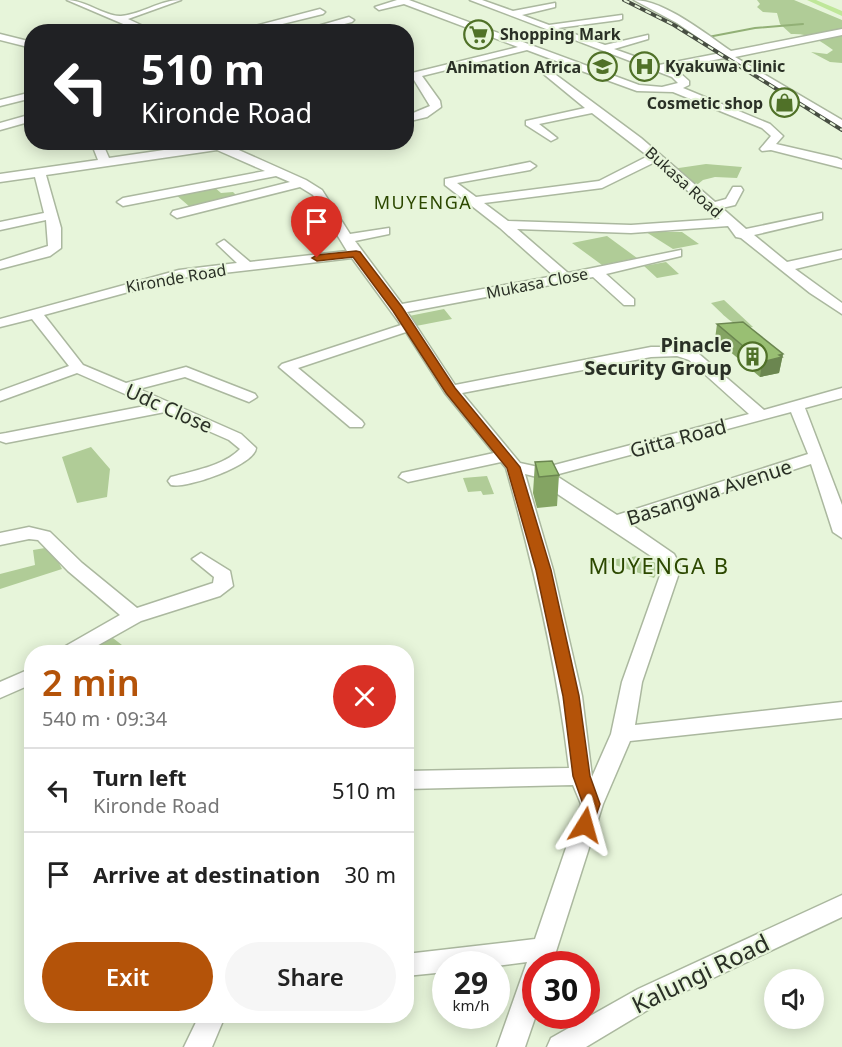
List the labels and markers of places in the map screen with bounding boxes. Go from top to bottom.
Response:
supermarket icon: Shopping Mark [463,18,495,50]
place label: Shopping Mark [500,23,621,45]
hospital icon: Kyakuwa Clinic [628,50,660,82]
school or university icon: Animation Africa [586,51,618,83]
place label: Kyakuwa Clinic [665,55,785,77]
place label: Animation Africa [446,56,581,78]
shop icon: Cosmetic shop [768,87,800,119]
place label: Cosmetic shop [647,92,763,114]
pin [291,196,342,258]
place label: Pinacle Security Group [584,331,732,381]
building icon: Pinacle Security Group [737,340,769,372]

